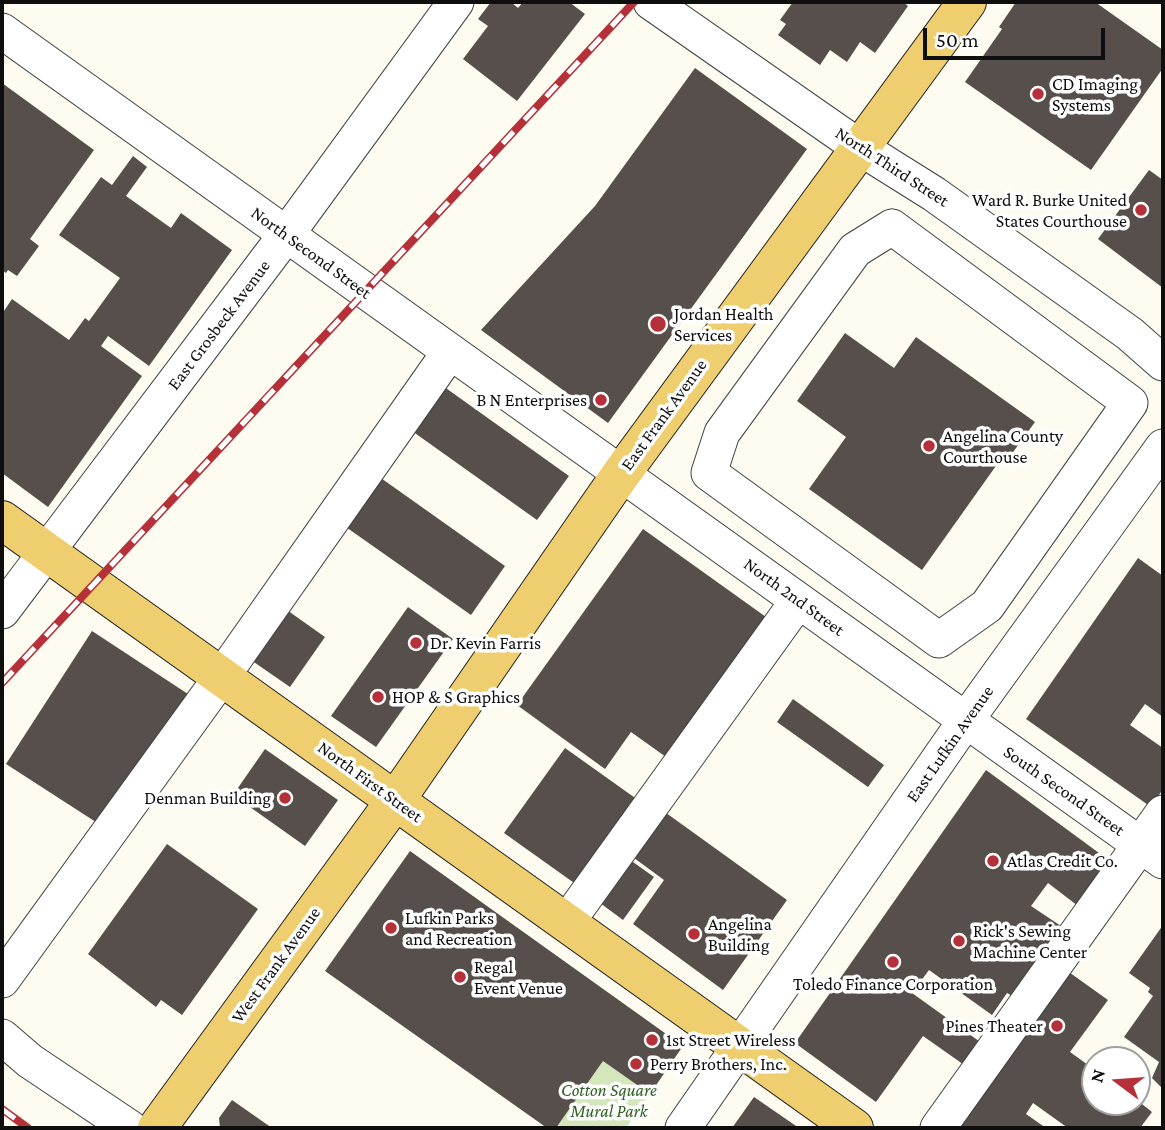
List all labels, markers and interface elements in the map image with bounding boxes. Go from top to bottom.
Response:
scale bar [927,14,1109,58]
text: 50 m [936,28,979,52]
place label: CD Imaging Systems [1052,73,1138,116]
marker: CD Imaging Systems [1030,86,1046,102]
street label: North Third Street [831,122,953,212]
place label: Ward R. Burke United States Courthouse [972,189,1127,232]
street label: North Second Street [247,202,375,304]
marker: Ward R. Burke United States Courthouse [1133,202,1149,218]
street label: East Grosbeck Avenue [163,256,275,394]
place label: Jordan Health Services [674,303,774,346]
marker: Jordan Health Services [648,314,668,334]
street label: East Frank Avenue [616,355,712,475]
place label: B N Enterprises [476,389,587,411]
marker: B N Enterprises [593,392,609,408]
place label: Angelina County Courthouse [943,425,1063,467]
marker: Angelina County Courthouse [921,438,937,454]
street label: North 2nd Street [739,553,849,641]
place label: Dr. Kevin Farris [430,632,541,654]
marker: Dr. Kevin Farris [408,635,424,651]
street label: East Lufkin Avenue [902,681,998,807]
place label: HOP & S Graphics [392,686,520,708]
marker: HOP & S Graphics [370,689,386,705]
street label: North First Street [313,737,427,827]
street label: South Second Street [999,741,1129,841]
place label: Denman Building [144,787,271,809]
marker: Denman Building [277,790,293,806]
place label: Atlas Credit Co. [1007,850,1118,872]
marker: Atlas Credit Co. [985,853,1001,869]
street label: West Frank Avenue [227,903,325,1027]
place label: Lufkin Parks and Recreation [405,907,513,950]
place label: Angelina Building [708,913,772,956]
marker: Lufkin Parks and Recreation [383,920,399,936]
place label: Rick's Sewing Machine Center [973,920,1087,962]
marker: Angelina Building [686,926,702,942]
marker: Rick's Sewing Machine Center [951,933,967,949]
marker: Toledo Finance Corporation [885,954,901,970]
place label: Regal Event Venue [474,956,563,998]
marker: Regal Event Venue [452,969,468,985]
place label: Toledo Finance Corporation [793,973,993,995]
place label: Pines Theater [945,1015,1043,1037]
marker: Pines Theater [1049,1018,1065,1034]
place label: 1st Street Wireless [666,1029,796,1051]
marker: 1st Street Wireless [644,1032,660,1048]
north arrow [1081,1046,1151,1116]
place label: Perry Brothers, Inc. [650,1053,787,1075]
marker: Perry Brothers, Inc. [628,1056,644,1072]
text: N [1085,1067,1109,1085]
park label: Cotton Square Mural Park [561,1079,657,1122]

